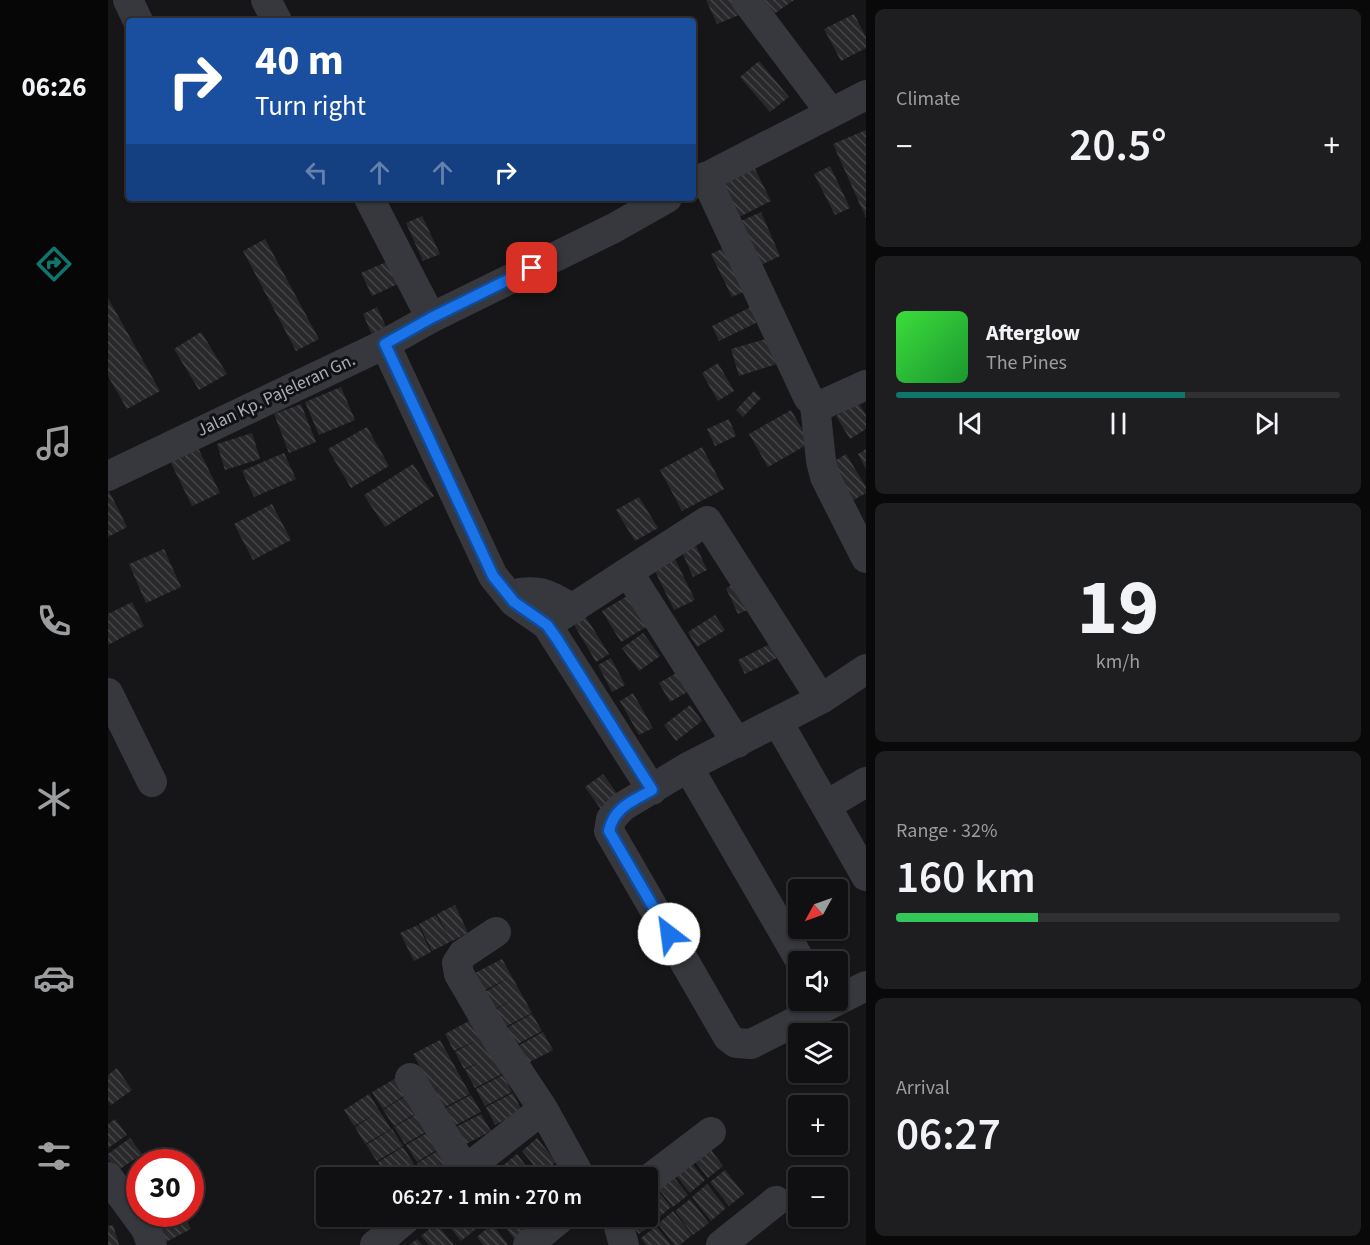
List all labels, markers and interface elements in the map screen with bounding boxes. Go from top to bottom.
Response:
text: 40 m [255,31,344,91]
icon: right [156,42,234,120]
text: 06:26 [21,68,87,107]
text: Climate [896,85,960,113]
text: Turn right [255,87,366,126]
text: 20.5° [1069,114,1167,178]
text: − [896,123,912,170]
text: + [1324,123,1340,170]
icon: left [300,156,333,189]
icon: ahead [363,156,396,189]
icon: ahead [426,156,459,189]
icon: right [489,156,522,189]
pin [506,242,557,293]
icon: directions [33,243,75,285]
icon: arrive [515,251,548,284]
text: Afterglow [986,317,1080,349]
street label: Jalan Kp. Pajeleran Gn. [193,347,359,443]
text: The Pines [986,349,1067,377]
icon: previous [954,407,987,440]
icon: pause [1102,407,1135,440]
icon: next [1250,407,1283,440]
icon: music [33,422,75,464]
text: 19 [1077,553,1159,664]
icon: phone [33,600,75,642]
text: km/h [1096,648,1140,676]
icon: climate [33,778,75,820]
text: Range · 32% [896,817,997,845]
text: 160 km [896,846,1036,910]
north arrow [788,879,848,939]
map controls [788,879,848,1227]
position arrow [637,902,701,966]
button: sound [788,951,848,1011]
icon: car [33,957,75,999]
button: layers [788,1023,848,1083]
text: Arrival [896,1074,950,1102]
button: + [788,1095,848,1155]
text: 06:27 [896,1103,1001,1167]
icon: filters [33,1135,75,1177]
speed limit sign: 30 [126,1149,204,1227]
button: − [788,1167,848,1227]
text: 06:27 · 1 min · 270 m [392,1181,582,1213]

